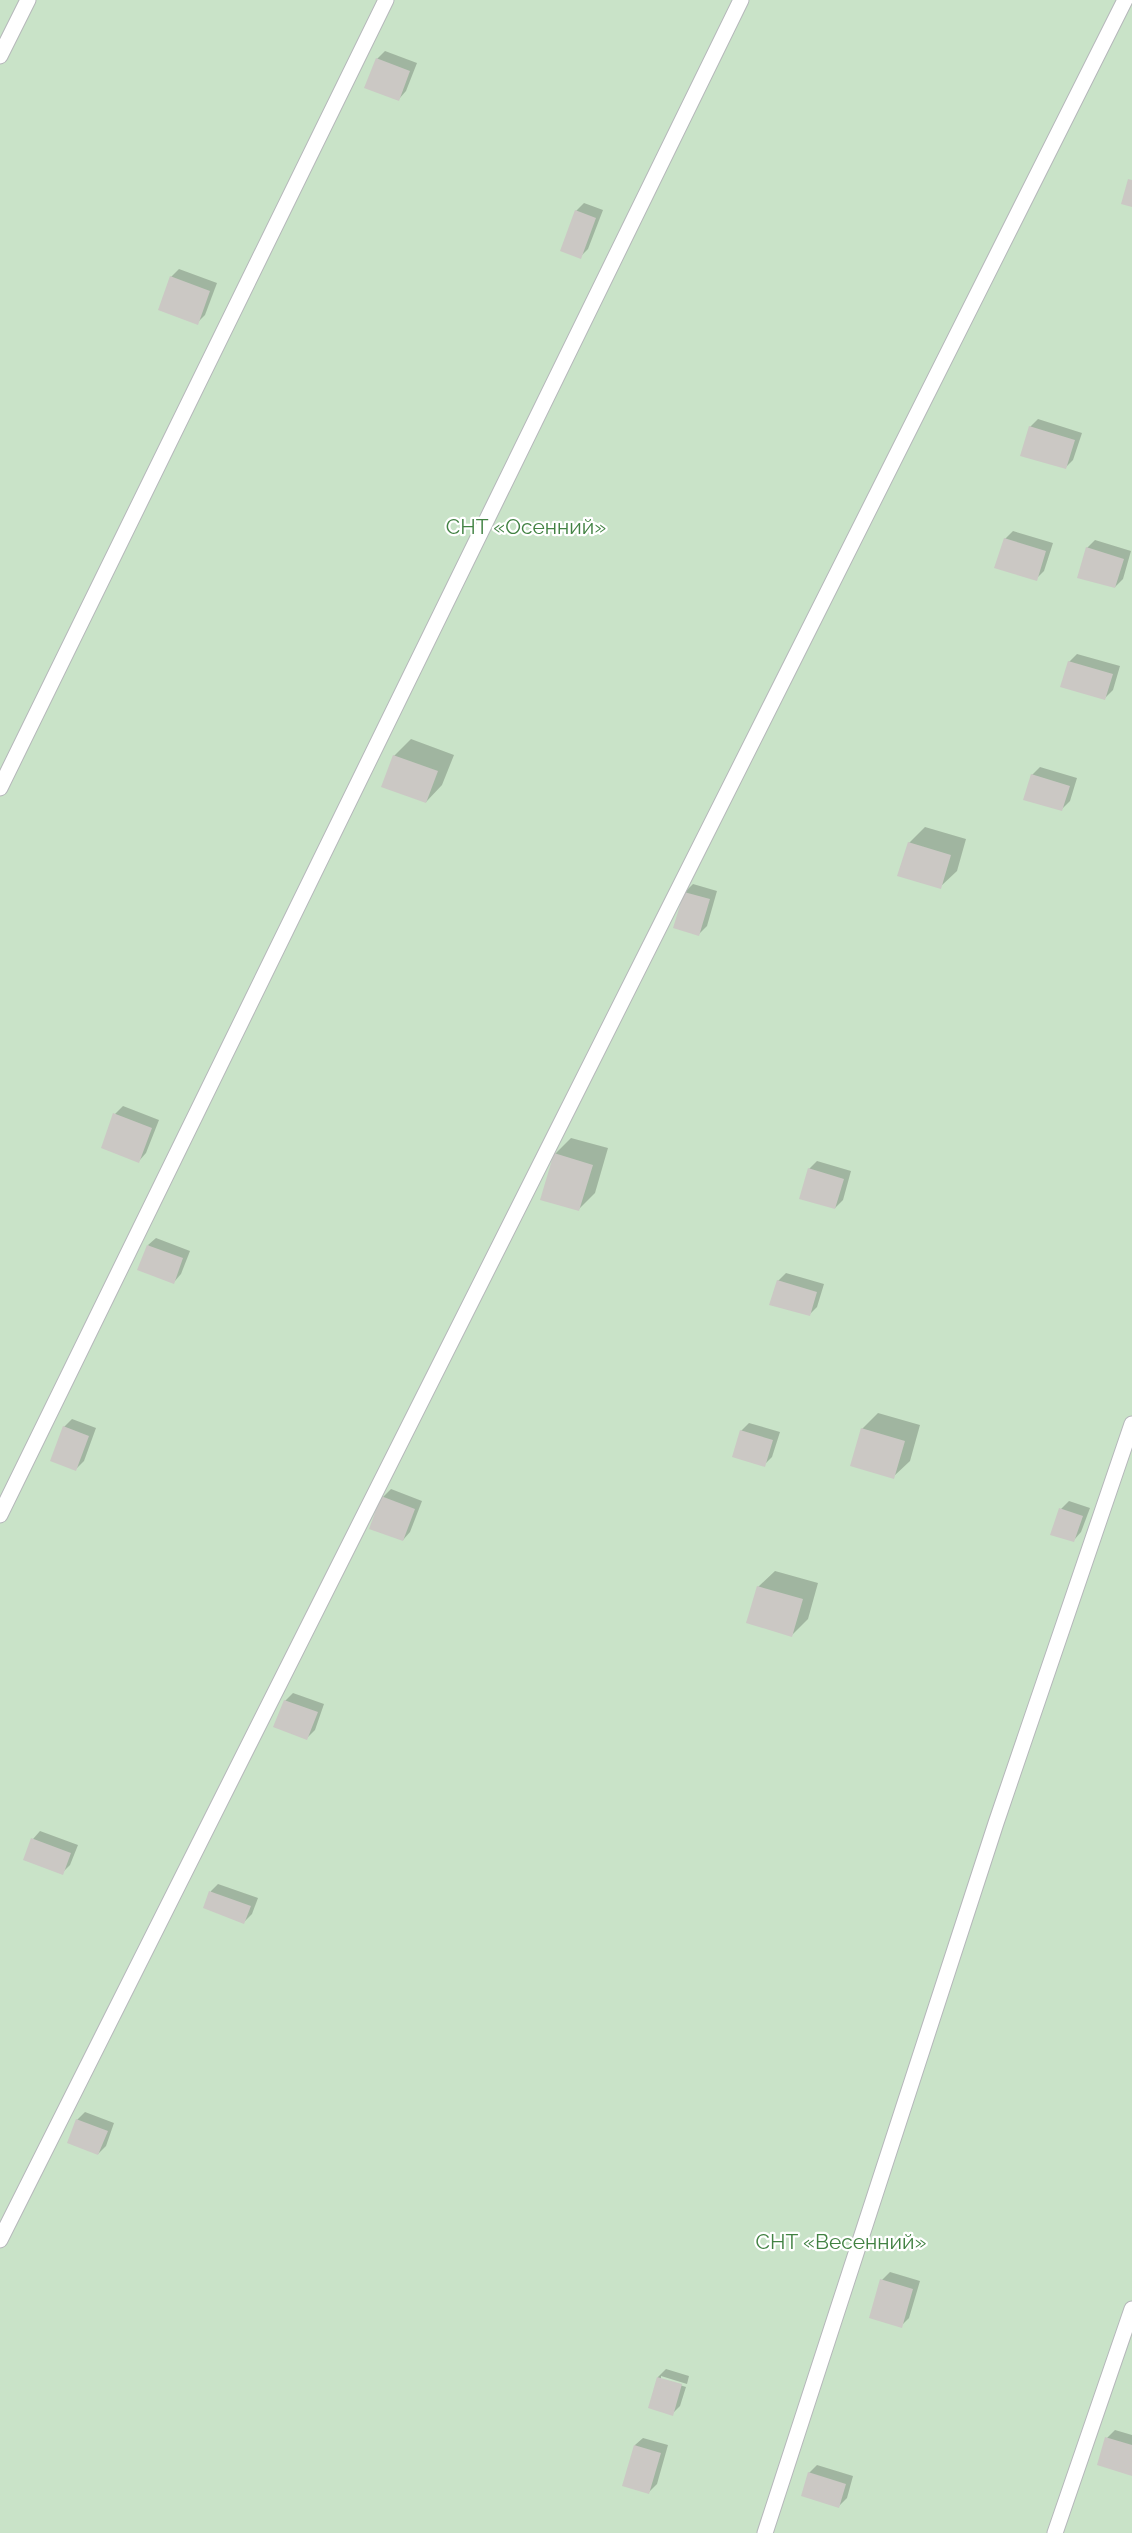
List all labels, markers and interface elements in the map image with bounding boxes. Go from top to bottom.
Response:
park label: СНТ «Осенний» [446,514,606,539]
park label: СНТ «Весенний» [755,2229,927,2254]

